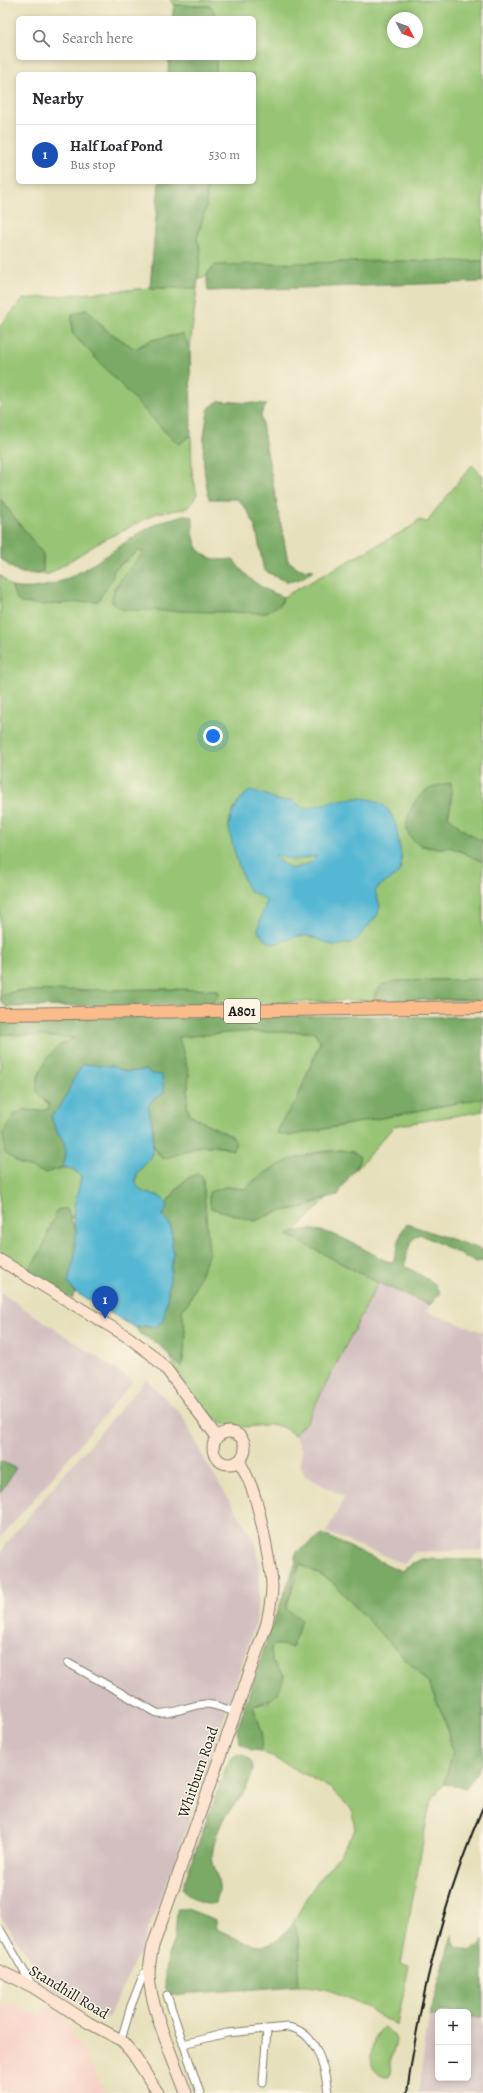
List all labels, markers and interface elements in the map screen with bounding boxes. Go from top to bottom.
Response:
north arrow [387,12,423,48]
search box [16,16,256,60]
icon: search [30,27,52,49]
text: Search here [62,28,133,48]
text: Nearby [32,87,83,110]
text: Half Loaf Pond [70,136,163,156]
text: 1 [43,146,47,163]
text: 530 m [209,146,240,163]
text: Bus stop [70,156,115,173]
your location [203,726,223,746]
road number: A801 [224,999,260,1023]
pin: 1 [92,1286,118,1319]
street label: Whitburn Road [173,1723,223,1821]
street label: Standhill Road [25,1960,113,2024]
map controls [435,2009,471,2081]
button: + [435,2009,471,2045]
button: − [435,2045,471,2081]

